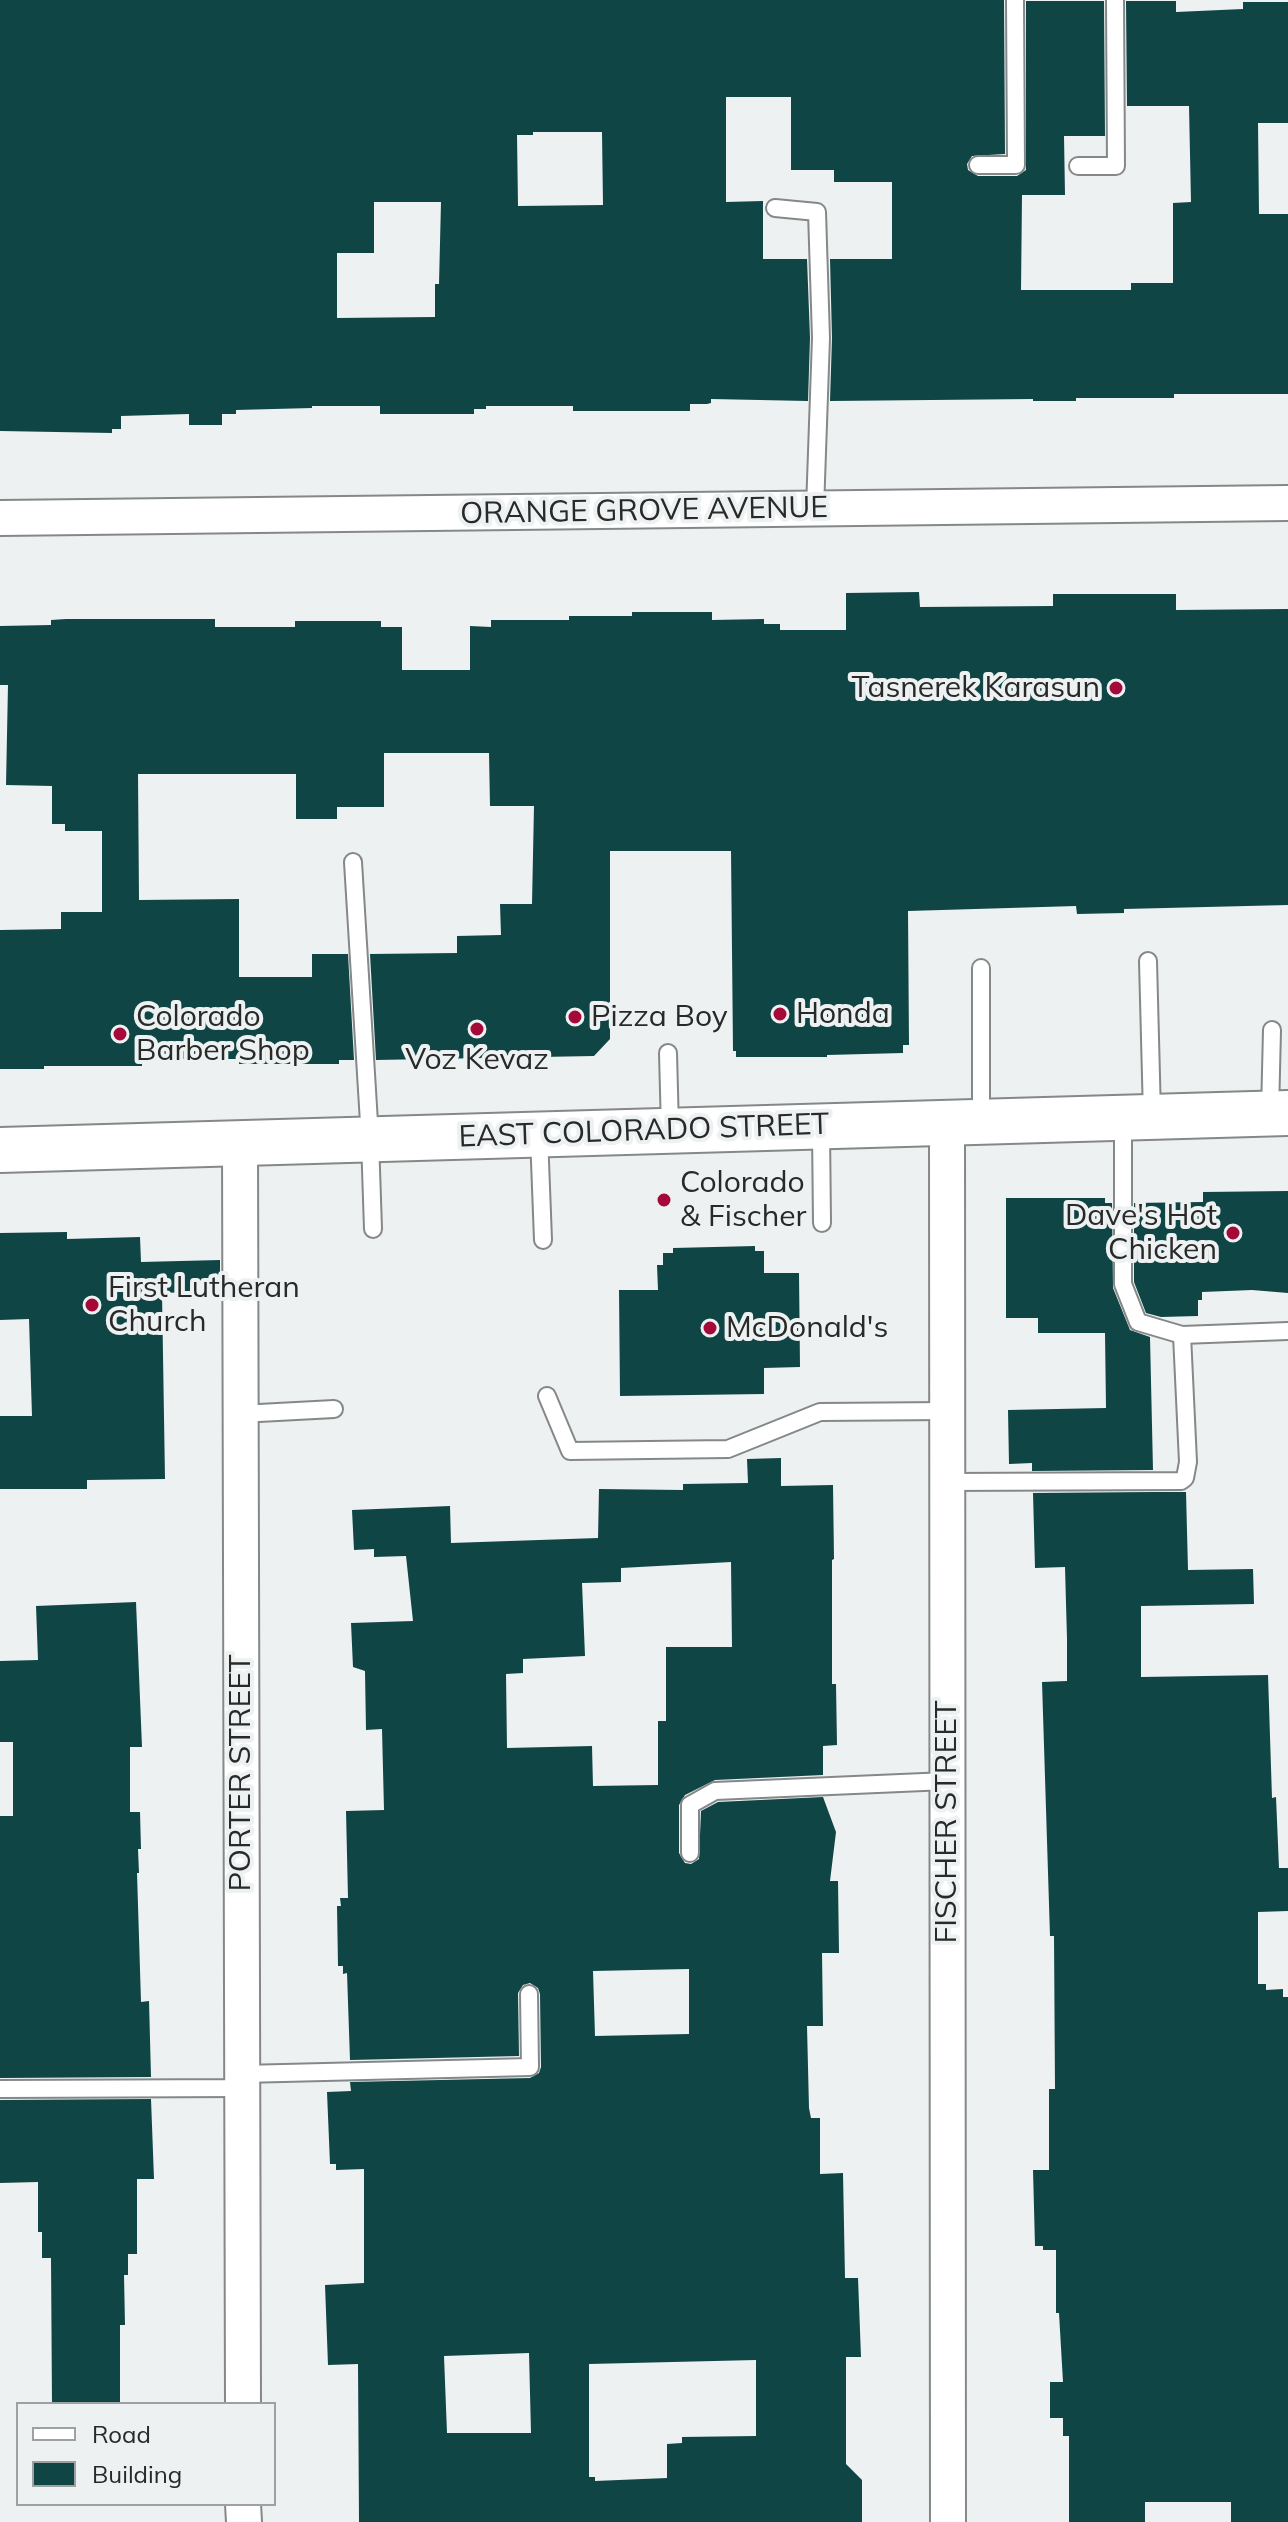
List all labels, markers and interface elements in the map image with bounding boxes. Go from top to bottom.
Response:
street label: ORANGE GROVE AVENUE [460,490,828,532]
place label: Tasnerek Karasun [852,670,1100,706]
marker: Tasnerek Karasun [1107,679,1125,697]
place label: Honda [796,996,890,1032]
place label: Colorado Barber Shop [136,999,310,1070]
place label: Pizza Boy [591,999,728,1035]
marker: Honda [771,1005,789,1023]
marker: Pizza Boy [566,1008,584,1026]
marker: Voz Kevaz [468,1020,486,1038]
marker: Colorado Barber Shop [111,1025,129,1043]
place label: Voz Kevaz [405,1042,549,1078]
street label: EAST COLORADO STREET [458,1107,830,1155]
place label: Colorado & Fischer [680,1165,806,1236]
marker: Colorado & Fischer [655,1191,673,1209]
place label: Dave's Hot Chicken [1065,1198,1217,1268]
marker: Dave's Hot Chicken [1224,1224,1242,1242]
place label: First Lutheran Church [108,1270,300,1340]
marker: First Lutheran Church [83,1296,101,1314]
place label: McDonald's [726,1310,888,1346]
marker: McDonald's [701,1319,719,1337]
street label: PORTER STREET [223,1654,259,1892]
street label: FISCHER STREET [929,1700,965,1944]
legend [16,2402,276,2506]
text: Road [92,2419,151,2449]
text: Building [92,2459,182,2489]

